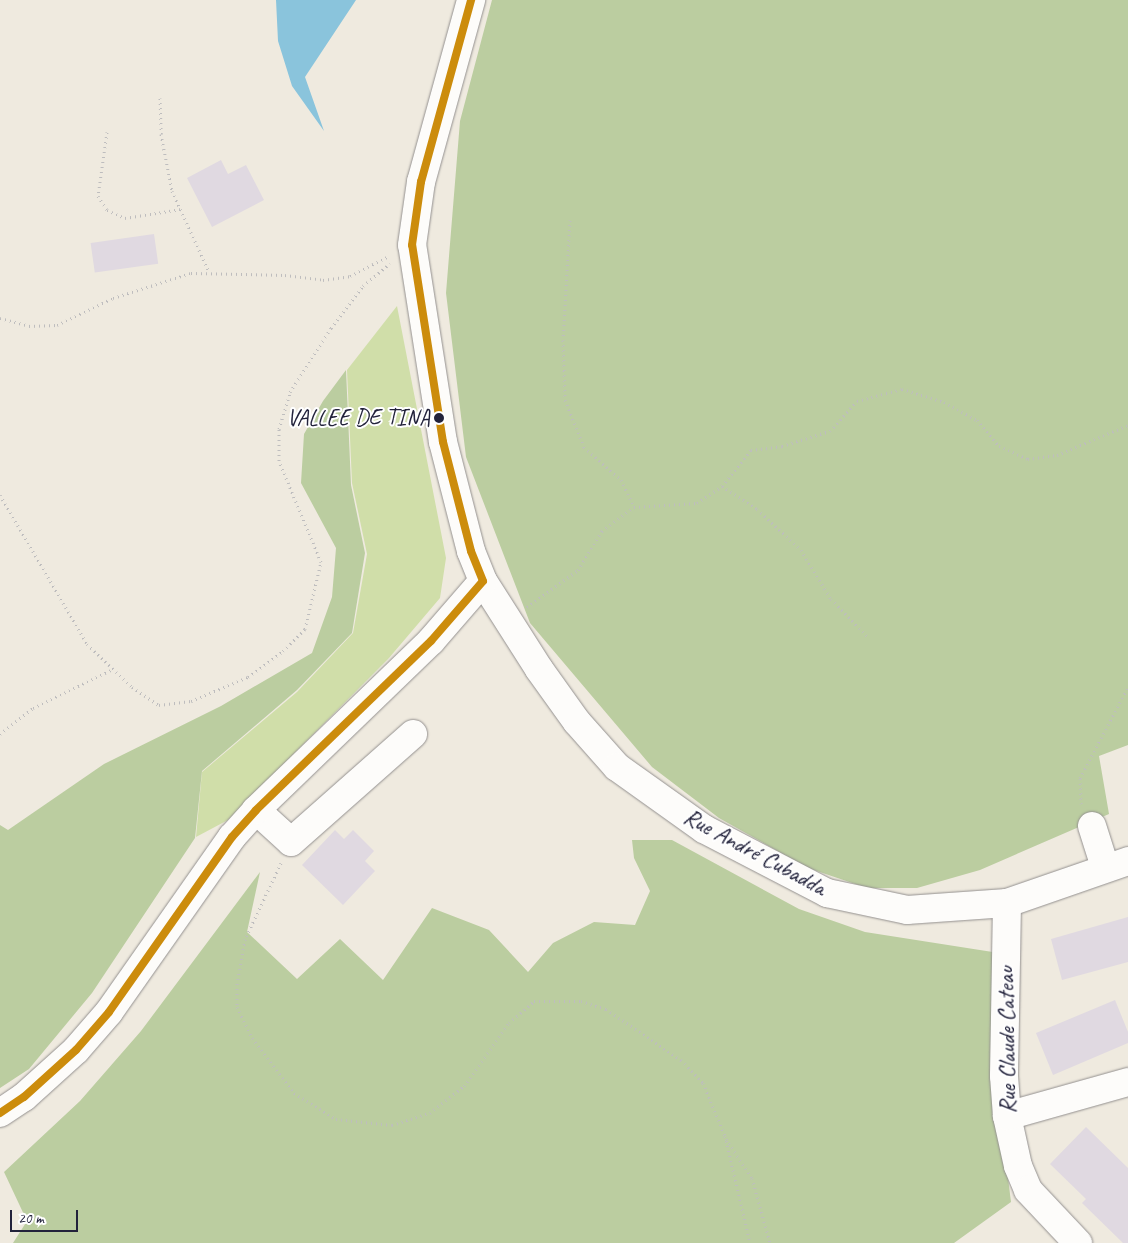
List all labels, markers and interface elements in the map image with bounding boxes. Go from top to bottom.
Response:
place label: VALLEE DE TINA [286,404,430,432]
marker: VALLEE DE TINA [434,413,444,423]
street label: Rue André Cubadda [679,802,831,902]
street label: Rue Claude Cateau [991,965,1023,1115]
scale bar [12,1200,80,1232]
text: 20 m [18,1209,44,1228]

